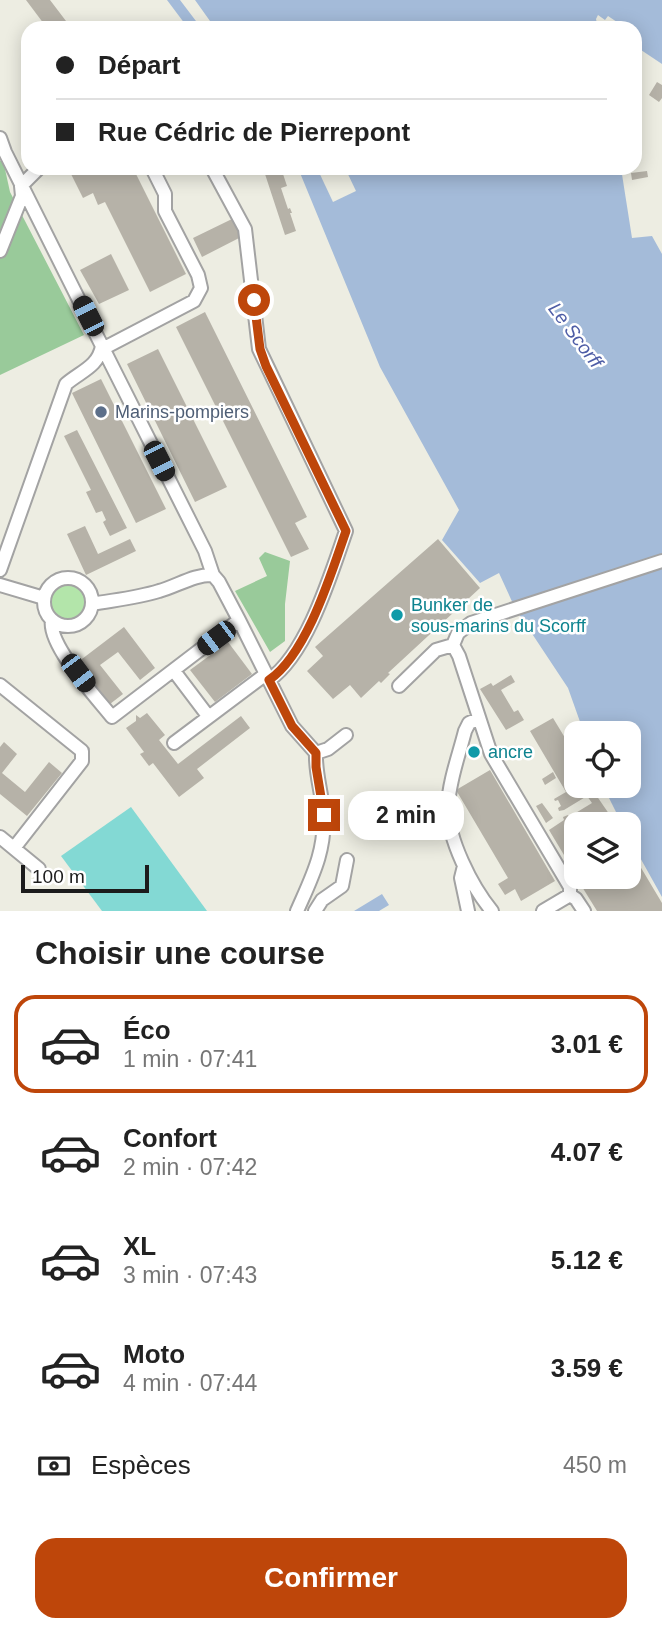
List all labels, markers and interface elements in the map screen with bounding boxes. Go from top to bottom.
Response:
text: Départ [98,50,180,80]
text: Rue Cédric de Pierrepont [98,117,410,147]
route start [238,284,270,316]
car [70,293,107,339]
water label: Le Scorff [544,299,608,373]
place label: Marins-pompiers [115,402,249,422]
marker: Marins-pompiers [93,404,109,420]
car [141,438,178,484]
place label: Bunker de sous-marins du Scorff [411,595,587,636]
marker: Bunker de sous-marins du Scorff [389,607,405,623]
car [193,617,240,659]
car [57,650,100,696]
map controls [564,721,641,889]
button: locate [564,721,641,798]
place label: ancre [488,742,533,762]
marker: ancre [466,744,482,760]
callout: 2 min [348,790,464,840]
route end [308,799,340,831]
text: 2 min [376,802,436,828]
button: layers [564,812,641,889]
scale bar [21,862,149,894]
text: 100 m [32,866,85,887]
text: Choisir une course [35,935,325,971]
icon: car [39,1013,102,1076]
text: Éco [123,1015,171,1045]
text: 3.01 € [551,1029,623,1059]
text: 1 min · 07:41 [123,1046,257,1072]
icon: car [39,1121,102,1184]
text: Confort [123,1123,217,1153]
text: 4.07 € [551,1137,623,1167]
text: 2 min · 07:42 [123,1154,257,1180]
icon: car [39,1229,102,1292]
text: XL [123,1231,156,1261]
text: 5.12 € [551,1245,623,1275]
text: 3 min · 07:43 [123,1262,257,1288]
icon: car [39,1337,102,1400]
text: Moto [123,1339,185,1369]
text: 3.59 € [551,1353,623,1383]
text: 4 min · 07:44 [123,1370,257,1396]
icon: cash [35,1447,73,1485]
text: Espèces [91,1450,191,1480]
text: 450 m [563,1452,627,1478]
button: Confirmer [35,1538,627,1618]

